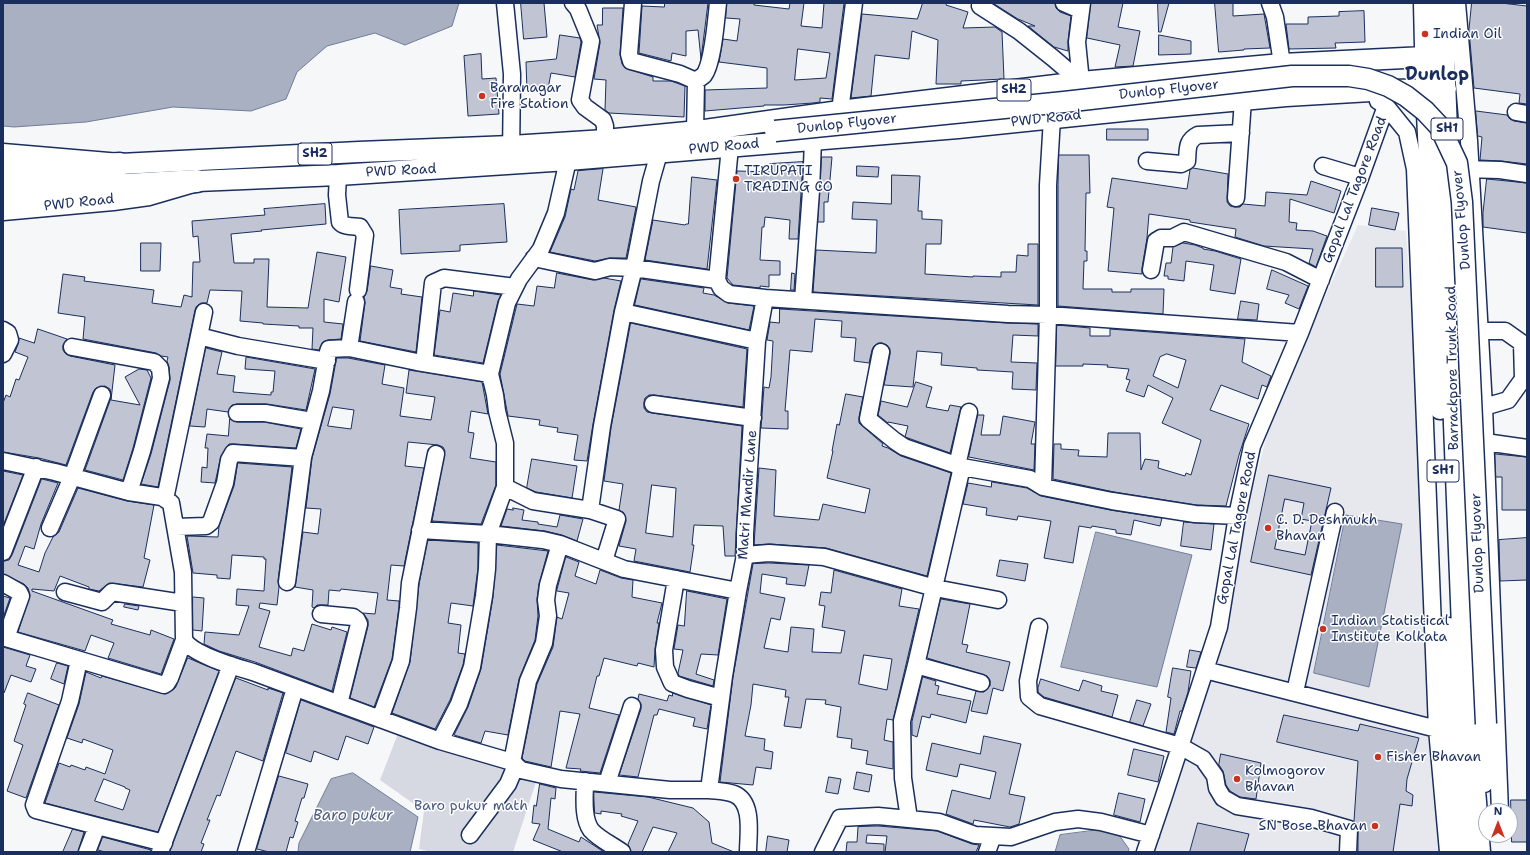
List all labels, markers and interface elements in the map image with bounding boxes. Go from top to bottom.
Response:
place label: Indian Oil [1433,26,1502,42]
marker: Indian Oil [1420,29,1430,39]
district label: Dunlop [1405,64,1469,86]
street label: Dunlop Flyover [1118,76,1220,104]
road number: SH2 [997,79,1031,101]
place label: Baranagar Fire Station [490,80,569,112]
marker: Baranagar Fire Station [477,91,487,101]
street label: PWD Road [1010,107,1082,131]
street label: Dunlop Flyover [796,110,898,138]
street label: Gopal Lal Tagore Road [1319,114,1391,266]
road number: SH1 [1431,118,1463,140]
street label: PWD Road [688,136,760,158]
road number: SH2 [298,143,332,165]
street label: PWD Road [365,161,437,181]
place label: TIRUPATI TRADING CO [744,163,833,196]
street label: Dunlop Flyover [1449,169,1475,271]
marker: TIRUPATI TRADING CO [731,174,741,184]
street label: PWD Road [43,191,115,215]
street label: Barrackpore Trunk Road [1443,286,1463,450]
street label: Matri Mandir Lane [735,430,761,560]
street label: Gopal Lal Tagore Road [1214,450,1260,606]
road number: SH1 [1427,460,1459,482]
street label: Dunlop Flyover [1468,493,1488,593]
place label: C. D. Deshmukh Bhavan [1276,512,1378,544]
marker: C. D. Deshmukh Bhavan [1263,523,1273,533]
place label: Indian Statistical Institute Kolkata [1331,613,1449,646]
marker: Indian Statistical Institute Kolkata [1318,624,1328,634]
place label: Fisher Bhavan [1386,749,1481,765]
marker: Fisher Bhavan [1373,752,1383,762]
place label: Kolmogorov Bhavan [1245,763,1325,796]
marker: Kolmogorov Bhavan [1232,774,1242,784]
park label: Baro pukur math [414,798,528,814]
north arrow [1478,803,1518,843]
text: N [1494,804,1502,819]
water label: Baro pukur [313,807,393,825]
place label: SN Bose Bhavan [1258,818,1367,834]
marker: SN Bose Bhavan [1370,821,1380,831]

